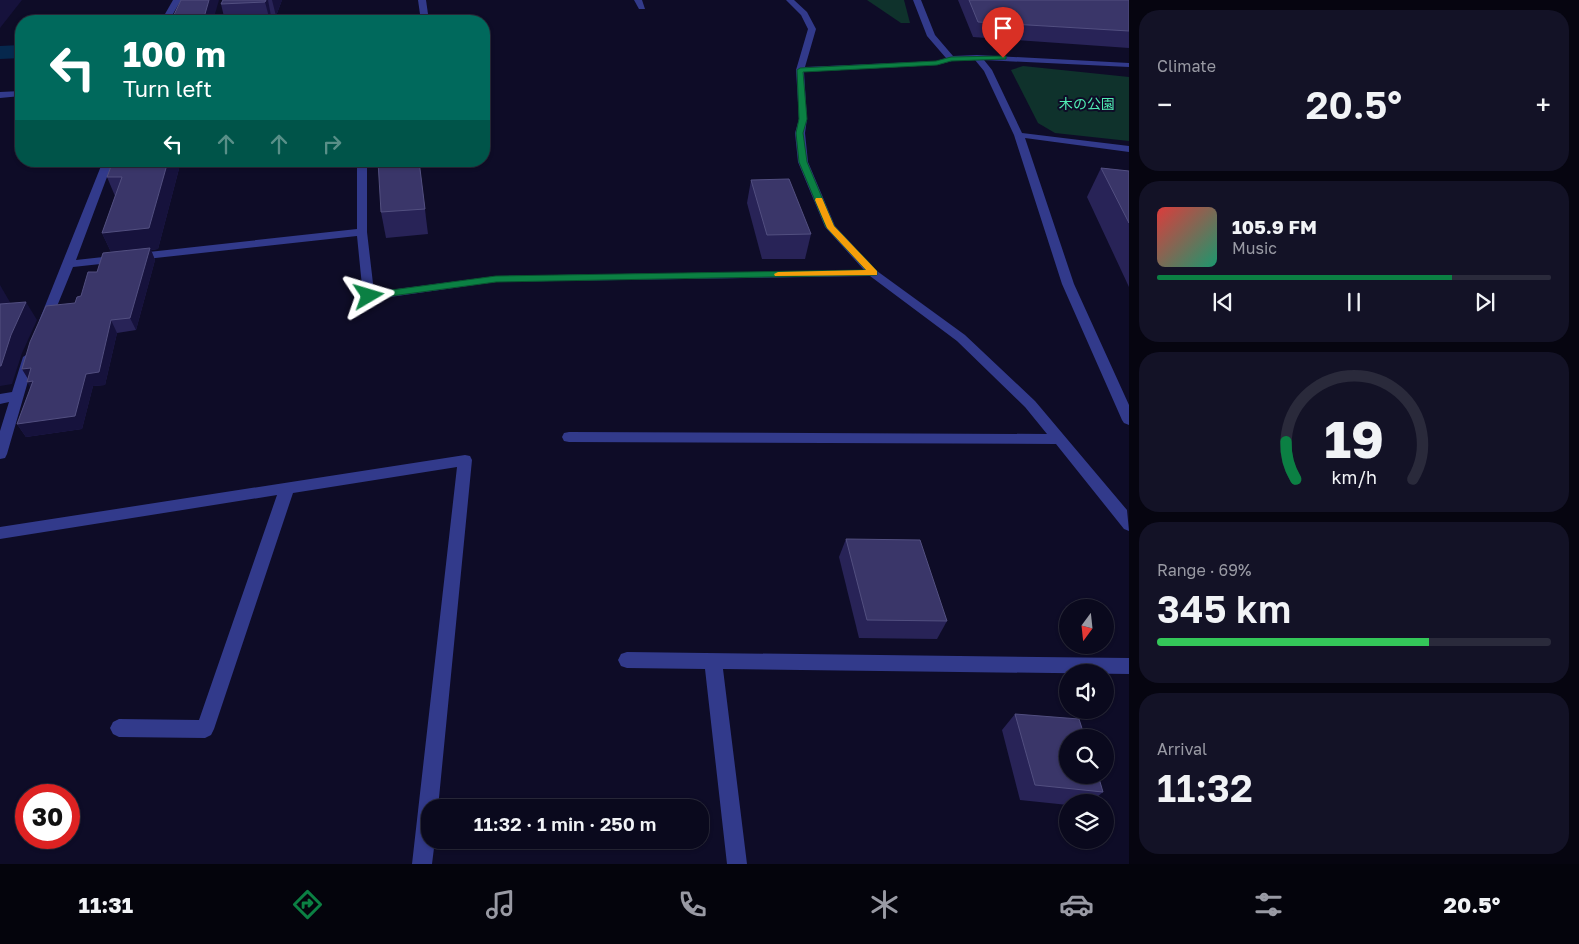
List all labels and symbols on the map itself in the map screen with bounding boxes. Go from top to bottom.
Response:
pin [982,7,1024,58]
park label: 木の公園 [1059,95,1115,112]
position arrow [342,269,394,321]
north arrow [1059,599,1114,654]
speed limit sign: 30 [15,784,80,849]

